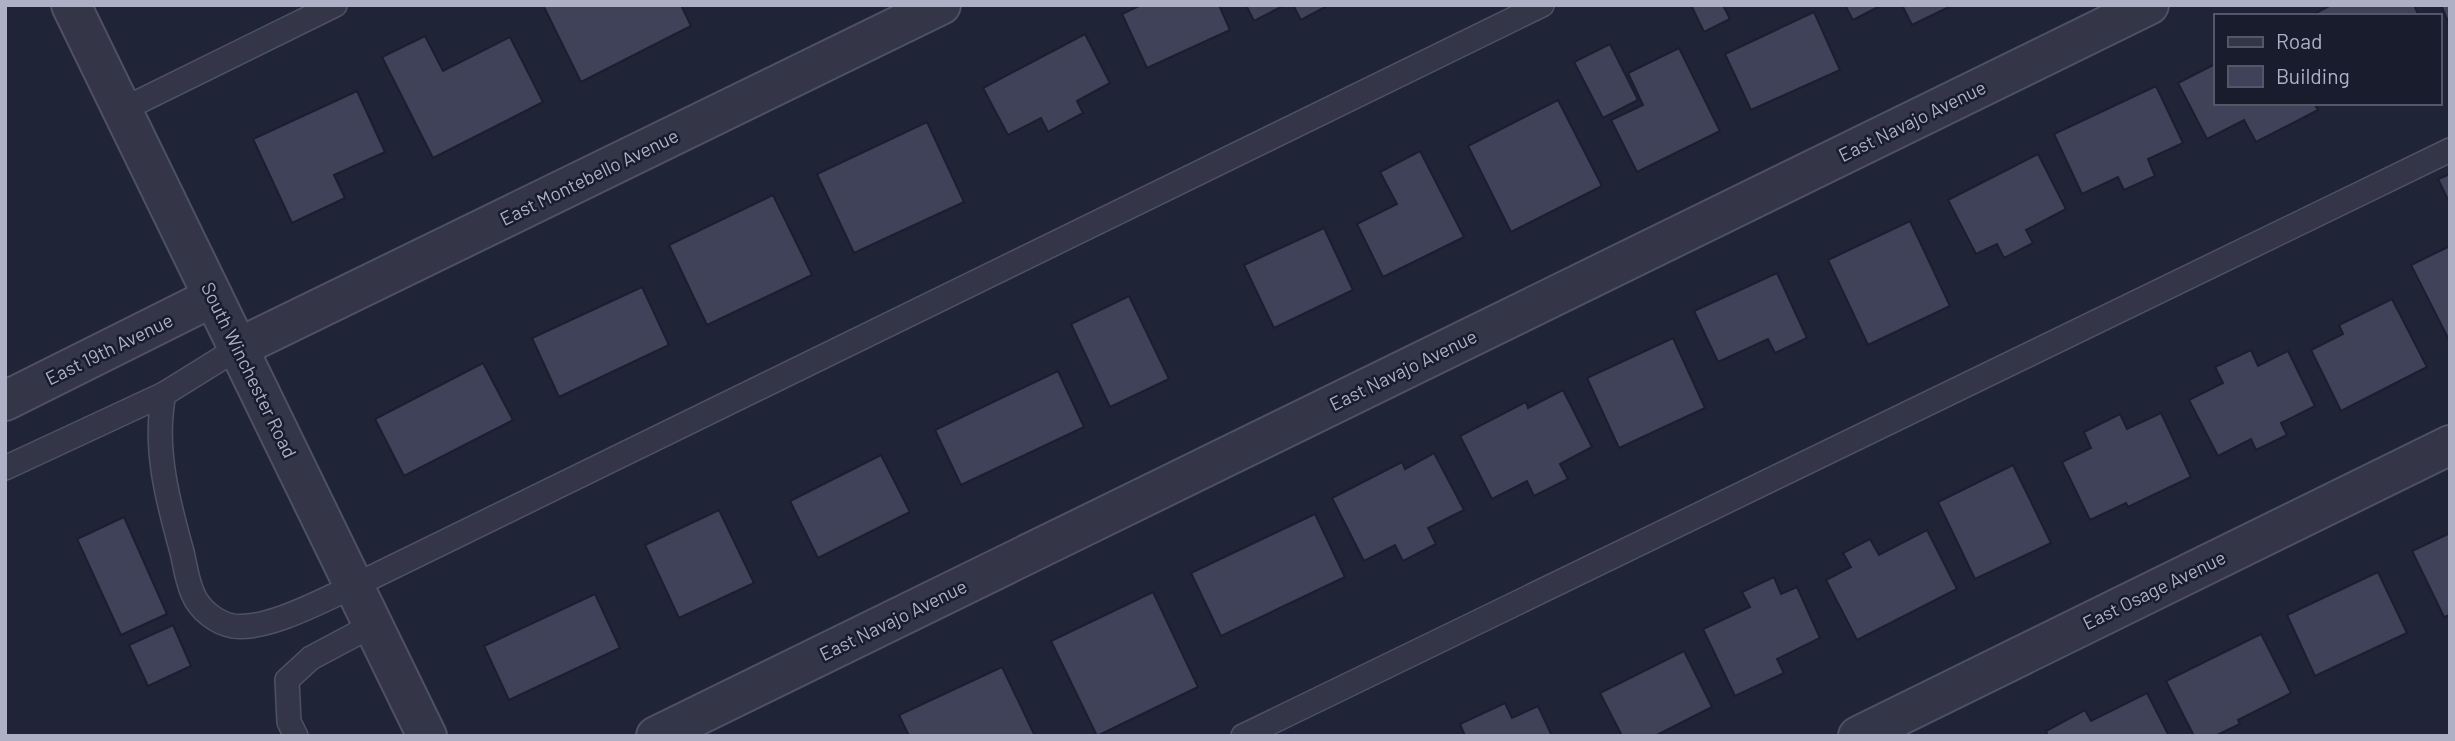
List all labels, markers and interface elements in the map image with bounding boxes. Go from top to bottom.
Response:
legend [2214,14,2441,105]
text: Road [2276,28,2322,53]
text: Building [2276,63,2350,88]
street label: East Navajo Avenue [1834,75,1989,166]
street label: East Montebello Avenue [496,123,682,230]
street label: South Winchester Road [197,278,302,461]
street label: East 19th Avenue [41,308,176,389]
street label: East Navajo Avenue [1325,324,1480,415]
street label: East Osage Avenue [2079,545,2229,634]
street label: East Navajo Avenue [815,574,970,665]

